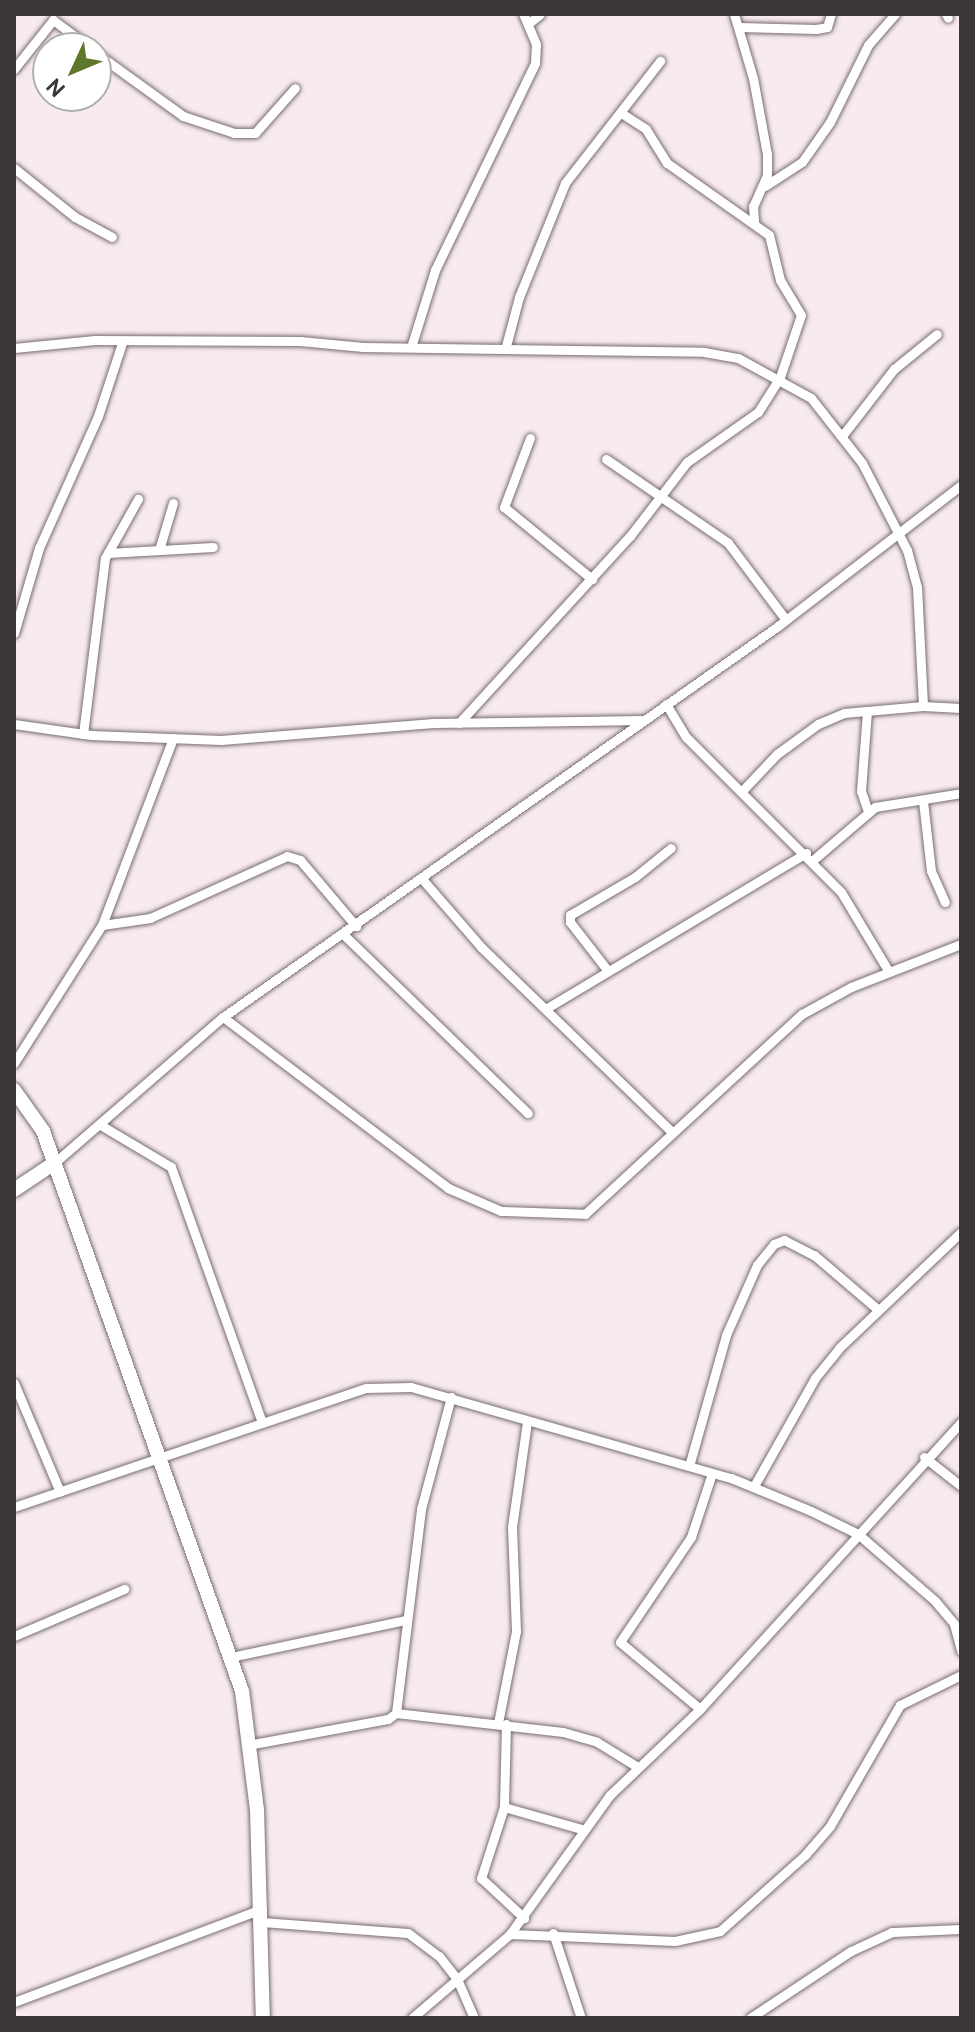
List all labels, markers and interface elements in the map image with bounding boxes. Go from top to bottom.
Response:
north arrow [32,32,112,112]
text: N [41,73,71,103]

